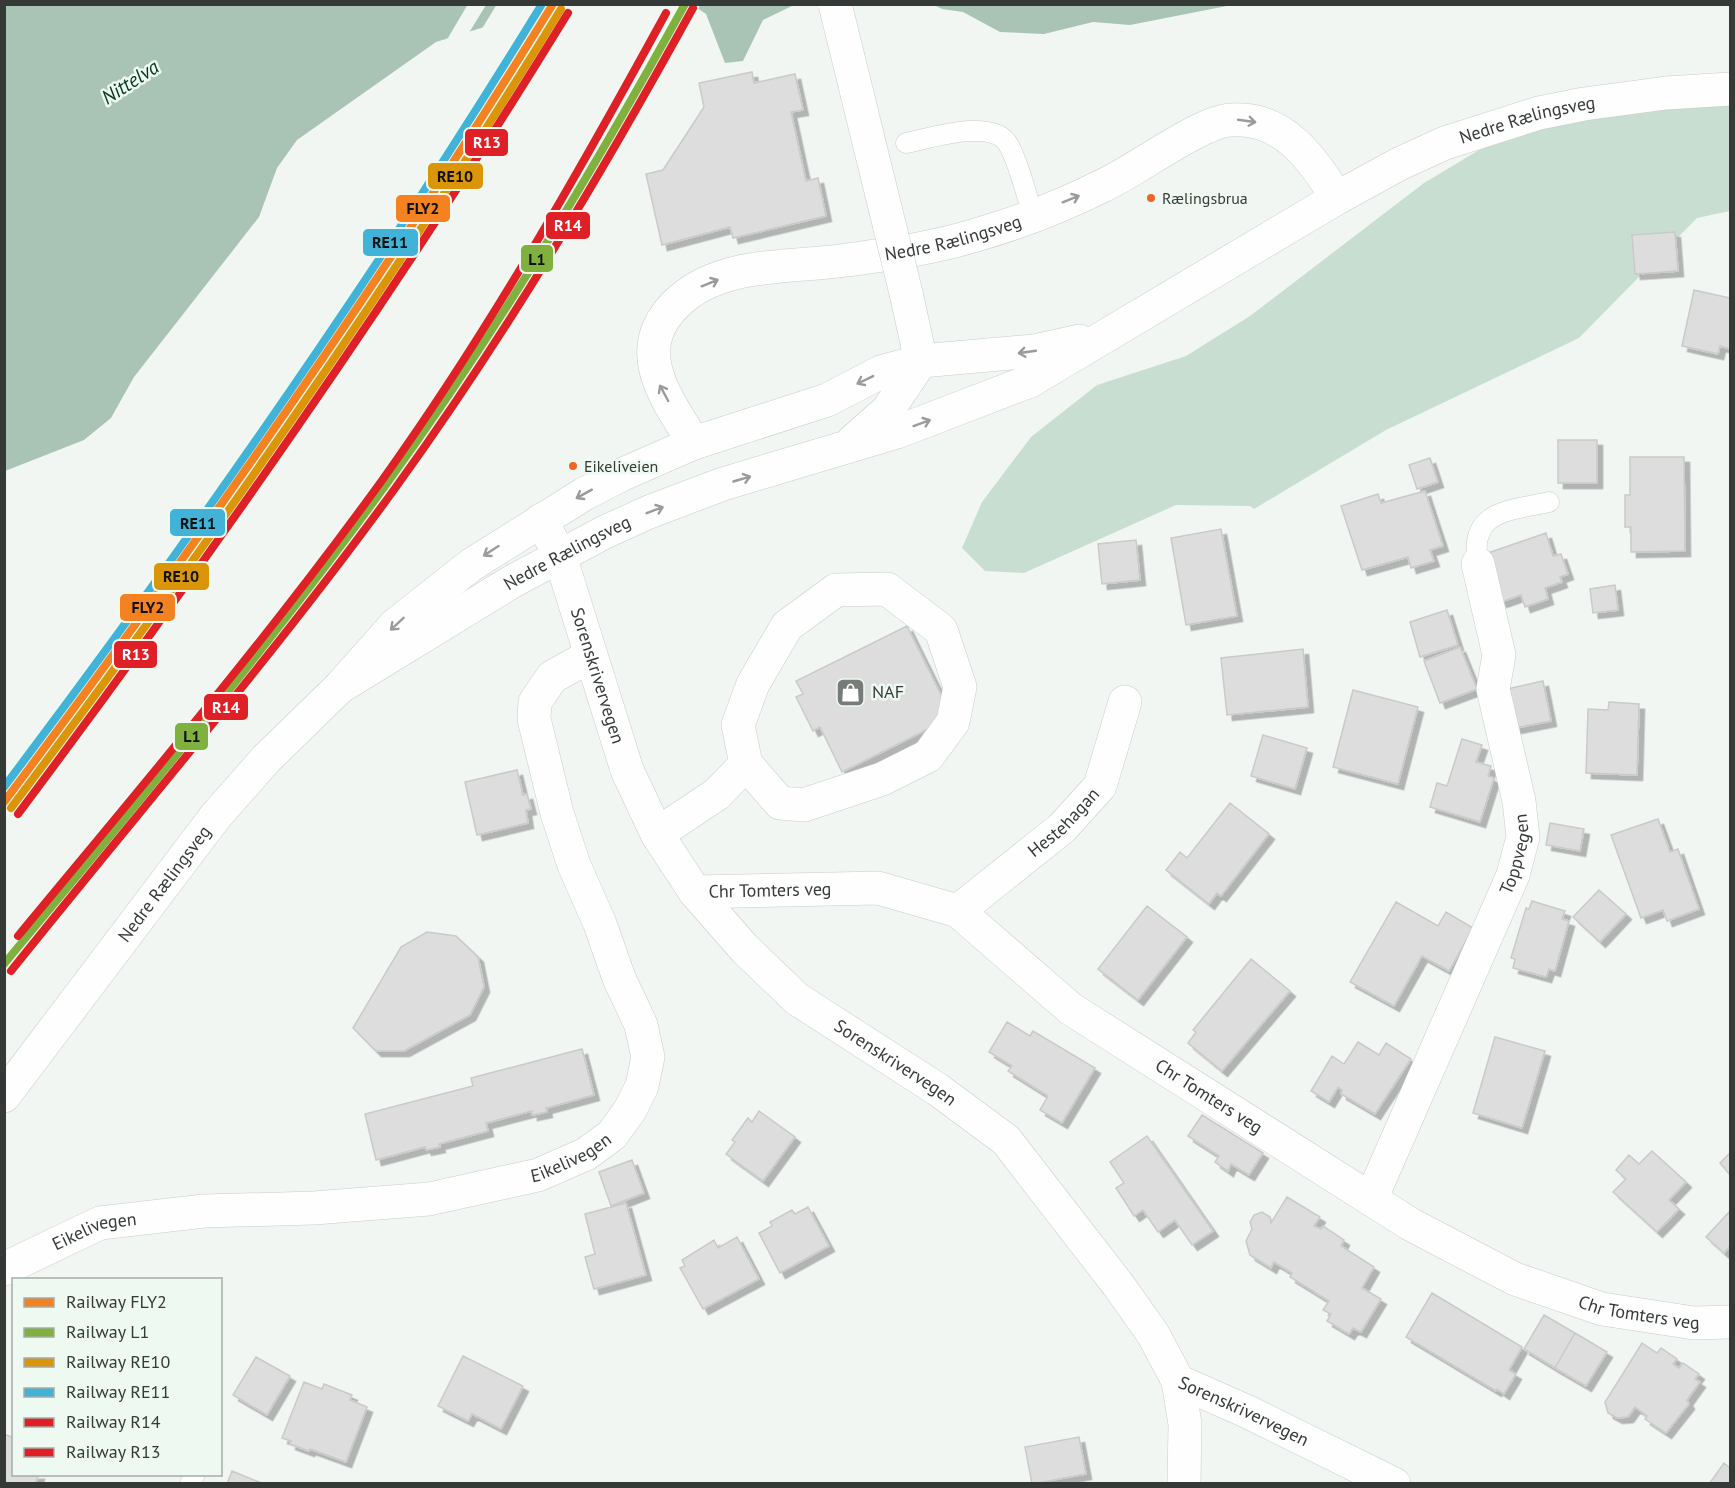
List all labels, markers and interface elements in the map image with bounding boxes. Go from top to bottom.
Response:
water label: Nittelva [96,54,164,110]
street label: Nedre Rælingsveg [1456,91,1597,149]
one-way arrow [1236,116,1256,127]
line badge: R13 [464,128,509,157]
text: R13 [473,132,501,152]
line badge: RE10 [427,162,484,190]
text: RE10 [437,166,473,186]
place label: Rælingsbrua [1162,188,1248,208]
marker: Rælingsbrua [1145,192,1157,204]
one-way arrow [1062,193,1080,204]
line badge: FLY2 [395,194,451,223]
text: FLY2 [407,198,439,218]
street label: Nedre Rælingsveg [883,209,1024,265]
line badge: R14 [545,211,591,240]
text: R14 [554,215,582,235]
line badge: RE11 [362,228,419,257]
text: RE11 [372,232,408,252]
line badge: L1 [520,244,554,273]
text: L1 [528,249,546,269]
one-way arrow [700,277,719,288]
one-way arrow [1017,347,1037,358]
one-way arrow [857,375,875,386]
one-way arrow [657,384,669,402]
one-way arrow [912,416,931,427]
place label: Eikeliveien [584,456,658,476]
marker: Eikeliveien [567,460,579,472]
one-way arrow [732,473,751,484]
one-way arrow [576,488,593,500]
one-way arrow [645,504,664,515]
line badge: RE11 [169,508,226,537]
street label: Nedre Rælingsveg [499,510,634,595]
text: RE11 [180,513,216,533]
one-way arrow [484,545,500,557]
line badge: RE10 [153,562,210,591]
text: RE10 [163,566,199,586]
line badge: FLY2 [119,593,176,622]
text: FLY2 [132,597,164,617]
street label: Sorenskrivervegen [566,605,630,746]
one-way arrow [390,617,405,631]
line badge: R13 [113,640,158,669]
text: R13 [122,644,150,664]
shop icon: NAF [835,676,867,708]
place label: NAF [872,680,904,703]
line badge: R14 [203,693,249,721]
text: R14 [212,697,240,717]
line badge: L1 [174,722,209,751]
text: L1 [183,726,201,746]
street label: Hestehagan [1023,782,1104,862]
street label: Toppvegen [1494,813,1535,898]
street label: Nedre Rælingsveg [113,821,216,946]
street label: Chr Tomters veg [708,877,832,903]
street label: Sorenskrivervegen [830,1014,961,1111]
street label: Chr Tomters veg [1151,1053,1267,1139]
street label: Eikelivegen [528,1127,616,1187]
street label: Eikelivegen [48,1207,138,1255]
legend [12,1278,222,1476]
text: Railway FLY2 [66,1290,167,1313]
street label: Chr Tomters veg [1575,1290,1700,1334]
text: Railway L1 [66,1320,149,1343]
text: Railway RE10 [66,1350,170,1373]
street label: Sorenskrivervegen [1175,1371,1313,1451]
text: Railway RE11 [66,1380,170,1403]
text: Railway R14 [66,1410,161,1433]
text: Railway R13 [66,1440,161,1463]

